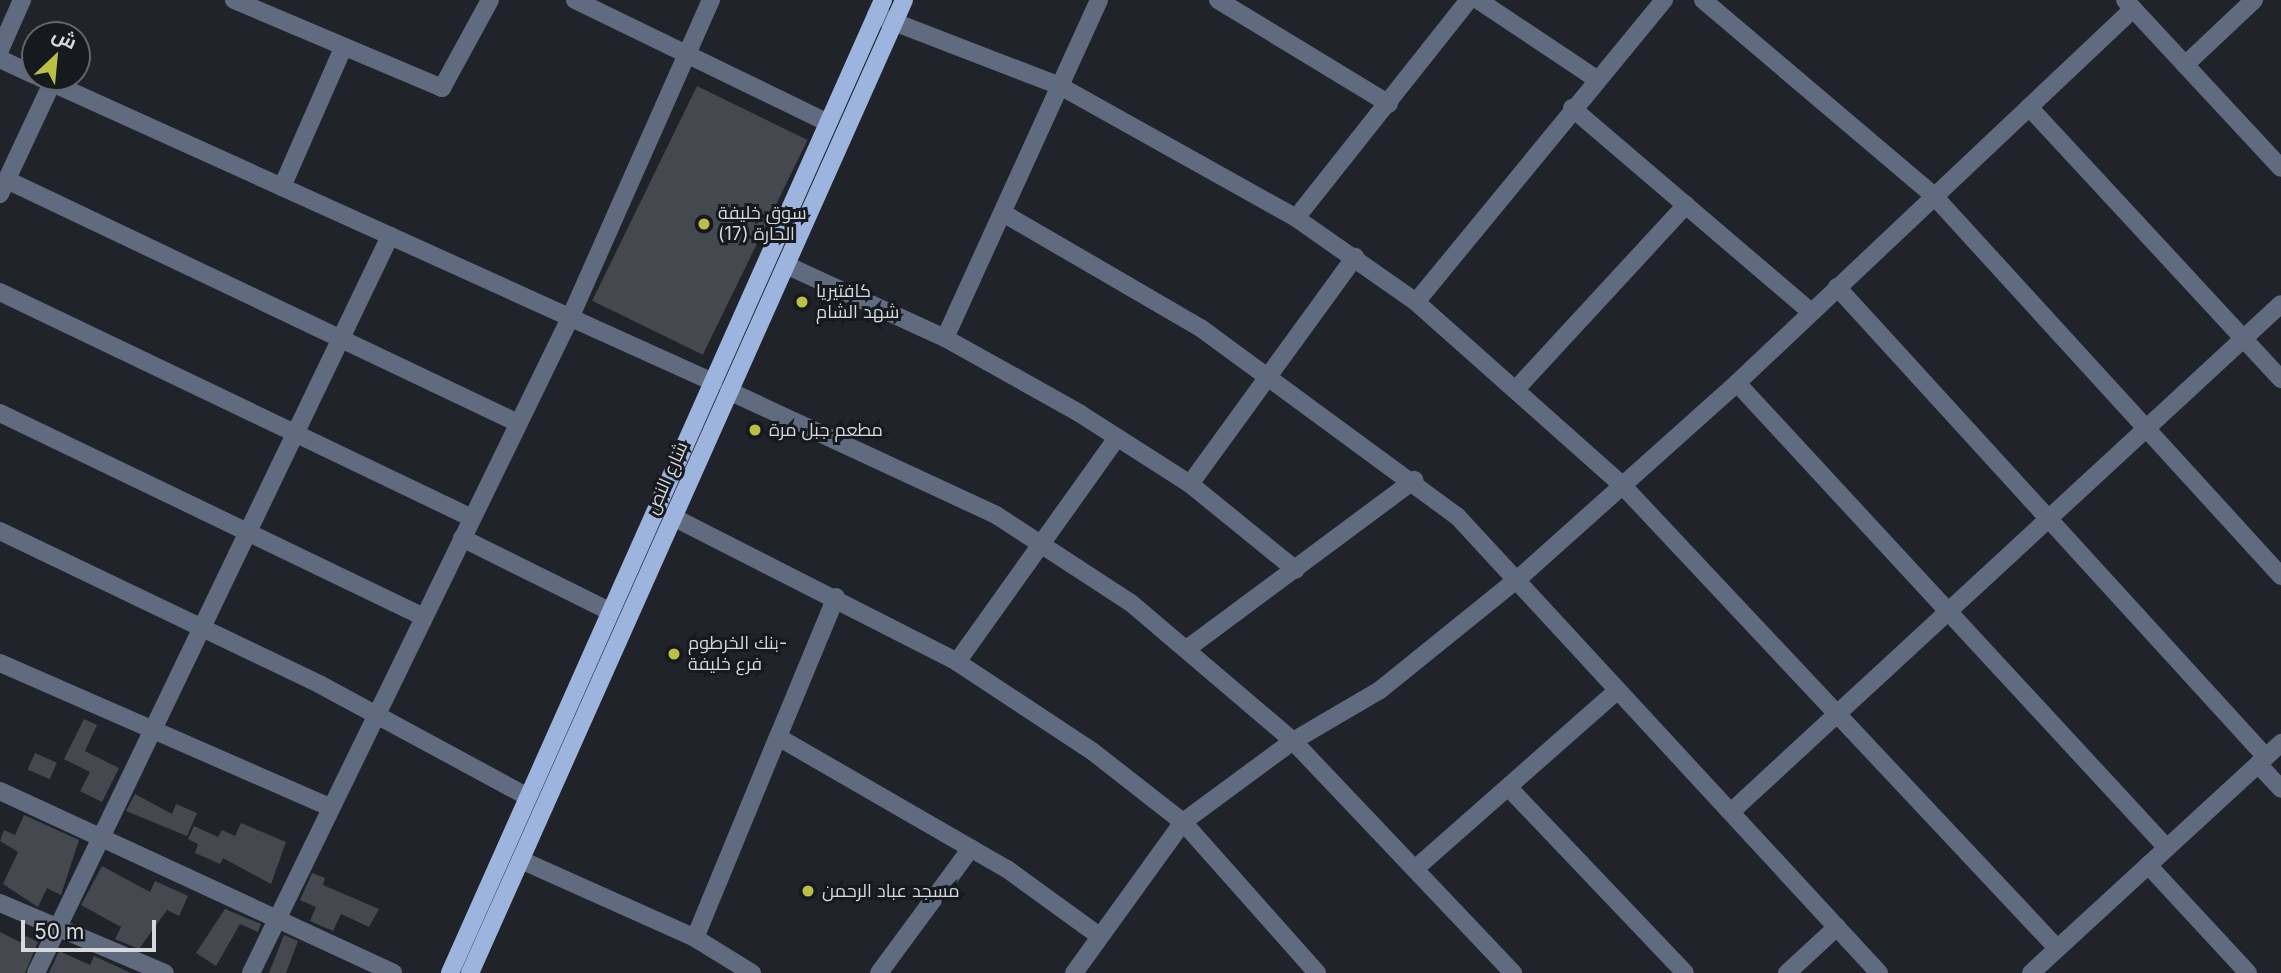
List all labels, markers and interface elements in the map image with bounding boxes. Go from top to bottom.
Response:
north arrow [21,21,91,91]
text: ش [49,23,81,54]
place label: سوق خليفة الحارة (17) [718,203,807,246]
marker: سوق خليفة الحارة (17) [696,216,712,232]
place label: كافتيريا شهد الشام [816,281,899,324]
marker: كافتيريا شهد الشام [794,294,810,310]
place label: مطعم جبل مرة [769,419,883,441]
marker: مطعم جبل مرة [747,422,763,438]
street label: شارع النص [641,438,693,518]
place label: بنك الخرطوم- فرع خليفة [688,633,787,676]
marker: بنك الخرطوم- فرع خليفة [666,646,682,662]
place label: مسجد عباد الرحمن [822,880,960,902]
marker: مسجد عباد الرحمن [800,883,816,899]
scale bar [24,906,159,950]
text: 50 m [34,919,84,944]

